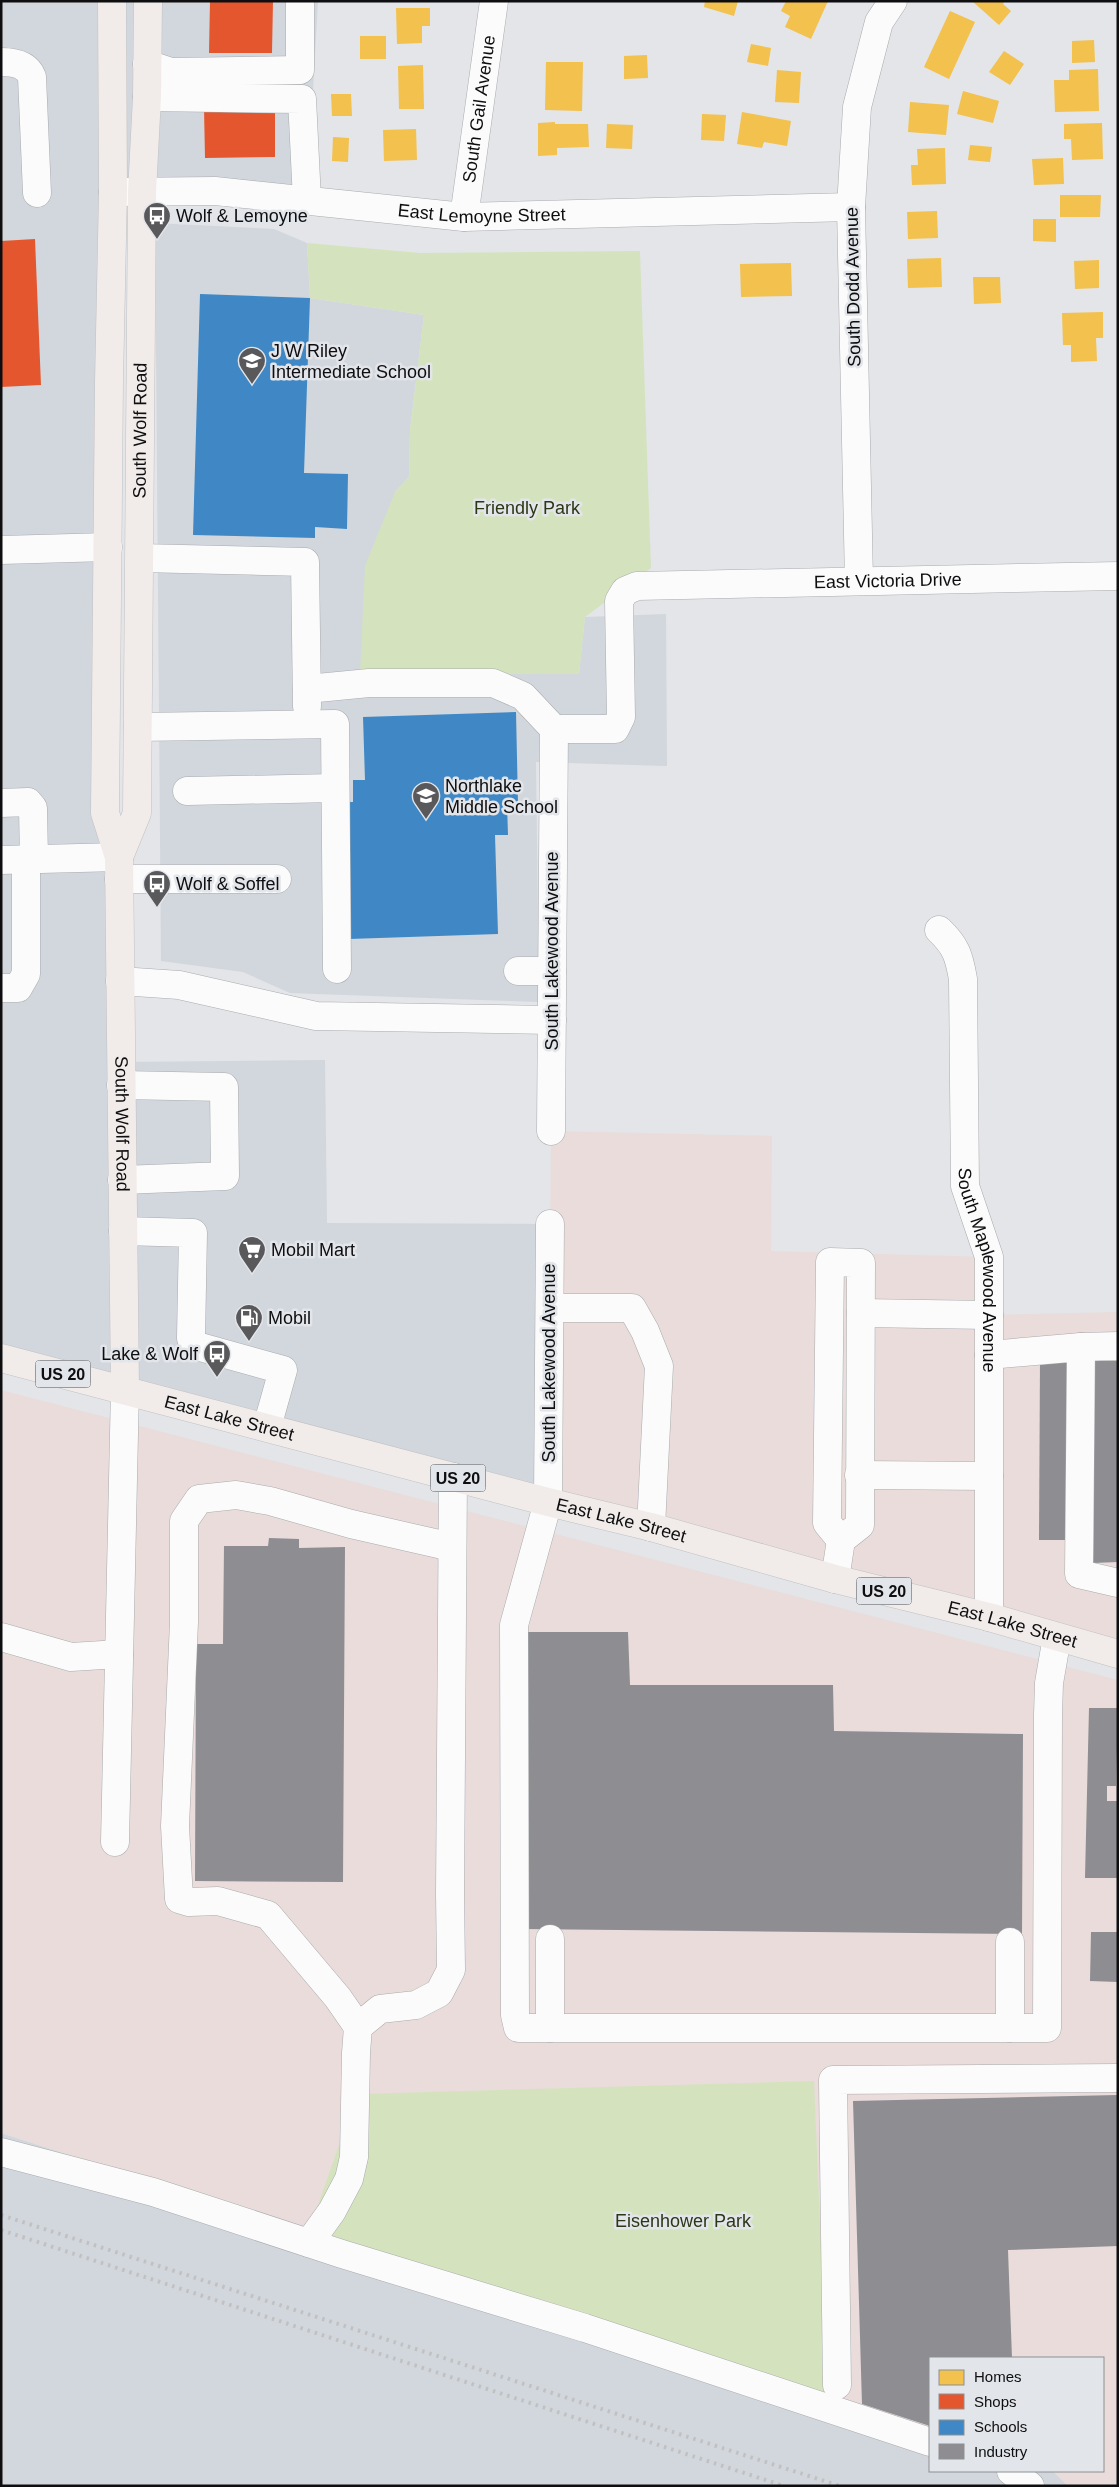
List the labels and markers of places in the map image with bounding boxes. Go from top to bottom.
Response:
bus stop icon: Wolf & Lemoyne [142,201,172,240]
place label: Wolf & Lemoyne [176,206,308,226]
place label: J W Riley Intermediate School [271,341,431,382]
school or university icon: J W Riley Intermediate School [237,346,267,385]
place label: Northlake Middle School [445,776,558,817]
school or university icon: Northlake Middle School [411,781,441,820]
bus stop icon: Wolf & Soffel [142,869,172,908]
place label: Wolf & Soffel [176,874,279,894]
supermarket icon: Mobil Mart [237,1235,267,1274]
place label: Mobil Mart [271,1240,355,1260]
fuel station icon: Mobil [234,1303,264,1342]
place label: Mobil [268,1308,311,1328]
bus stop icon: Lake & Wolf [202,1339,232,1378]
place label: Lake & Wolf [101,1344,199,1364]

